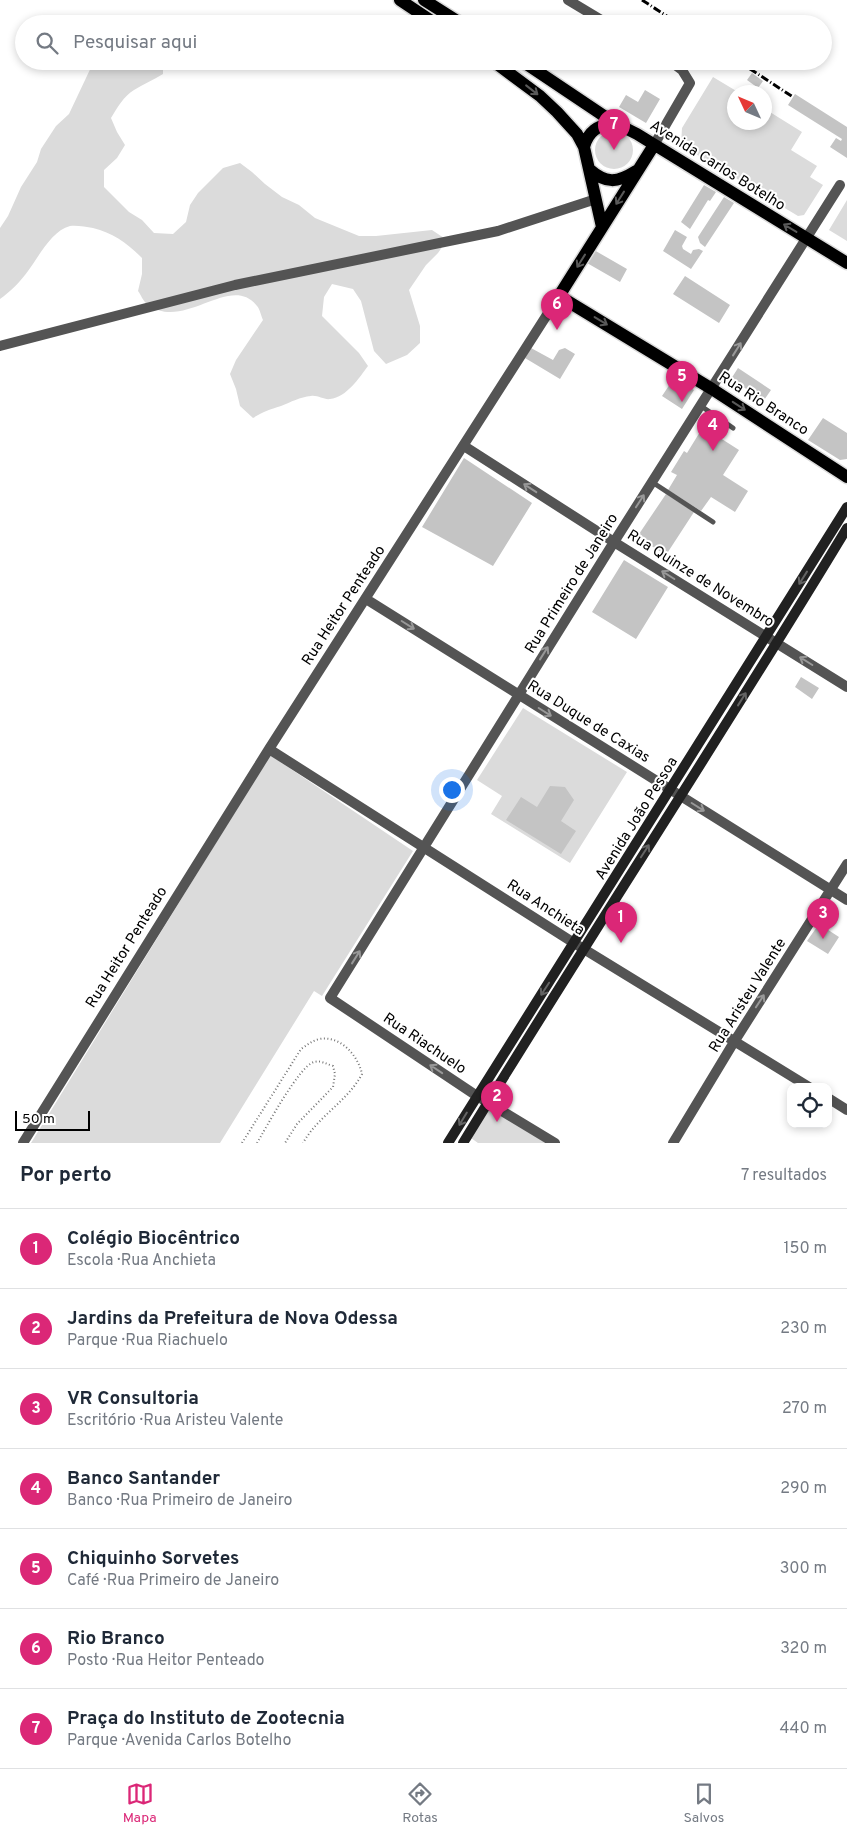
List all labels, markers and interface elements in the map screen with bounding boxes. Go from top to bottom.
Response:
search box [15,15,832,70]
icon: search [33,29,61,57]
text: Pesquisar aqui [73,31,197,55]
one-way arrow [525,85,539,95]
north arrow [727,85,772,130]
pin: 7 [598,109,630,150]
street label: Avenida Carlos Botelho [646,117,789,216]
one-way arrow [615,191,625,205]
one-way arrow [784,223,798,233]
one-way arrow [575,254,585,268]
pin: 6 [541,289,573,330]
one-way arrow [593,316,607,326]
one-way arrow [733,343,743,357]
pin: 5 [666,361,698,402]
street label: Rua Rio Branco [715,368,812,440]
one-way arrow [732,401,746,411]
pin: 4 [697,410,729,451]
one-way arrow [524,483,538,493]
one-way arrow [635,494,645,508]
street label: Rua Primeiro de Janeiro [521,510,623,657]
street label: Rua Quinze de Novembro [623,526,777,632]
street label: Rua Heitor Penteado [298,542,390,670]
one-way arrow [661,570,675,580]
one-way arrow [797,571,807,585]
one-way arrow [400,620,414,630]
one-way arrow [539,647,549,661]
one-way arrow [799,656,813,666]
street label: Rua Duque de Caxias [523,677,653,768]
one-way arrow [737,693,747,707]
one-way arrow [538,707,552,717]
street label: Avenida João Pessoa [592,754,683,884]
your location [439,777,465,803]
one-way arrow [690,803,704,813]
one-way arrow [641,845,651,859]
street label: Rua Anchieta [503,876,588,940]
street label: Rua Heitor Penteado [82,884,172,1012]
pin: 3 [807,898,839,939]
pin: 1 [605,902,637,943]
street label: Rua Aristeu Valente [705,935,791,1057]
one-way arrow [351,950,361,964]
one-way arrow [540,981,550,995]
one-way arrow [756,994,766,1008]
street label: Rua Riachuelo [379,1009,469,1079]
one-way arrow [430,1063,444,1073]
pin: 2 [481,1081,513,1122]
map controls [787,1083,832,1128]
button: locate [787,1083,832,1128]
scale bar [15,1108,90,1131]
text: 50 m [22,1111,55,1128]
one-way arrow [457,1112,467,1126]
text: Por perto [20,1162,112,1189]
text: 7 resultados [741,1166,827,1186]
text: Colégio Biocêntrico [67,1227,240,1251]
text: 1 [33,1239,39,1259]
text: 150 m [784,1239,827,1259]
text: Escola · Rua Anchieta [67,1251,216,1271]
text: Jardins da Prefeitura de Nova Odessa [67,1307,398,1331]
text: 2 [31,1319,41,1339]
text: 230 m [780,1319,827,1339]
text: Parque · Rua Riachuelo [67,1331,228,1351]
text: VR Consultoria [67,1387,199,1411]
text: 3 [31,1399,41,1419]
text: 270 m [782,1399,827,1419]
text: Escritório · Rua Aristeu Valente [67,1411,283,1431]
text: Banco Santander [67,1467,220,1491]
text: 4 [31,1479,41,1499]
text: 290 m [780,1479,827,1499]
text: Banco · Rua Primeiro de Janeiro [67,1491,292,1511]
text: Chiquinho Sorvetes [67,1547,239,1571]
text: 5 [31,1559,41,1579]
text: 300 m [780,1559,827,1579]
text: Café · Rua Primeiro de Janeiro [67,1571,279,1591]
text: Rio Branco [67,1627,165,1651]
text: 6 [31,1639,41,1659]
text: 320 m [780,1639,827,1659]
text: Posto · Rua Heitor Penteado [67,1651,265,1671]
text: Praça do Instituto de Zootecnia [67,1707,345,1731]
text: 7 [32,1719,40,1739]
text: 440 m [780,1719,827,1739]
text: Parque · Avenida Carlos Botelho [67,1731,291,1751]
tab: Mapa [123,1780,157,1827]
tab: Rotas [402,1780,438,1827]
tab: Salvos [683,1780,724,1827]

